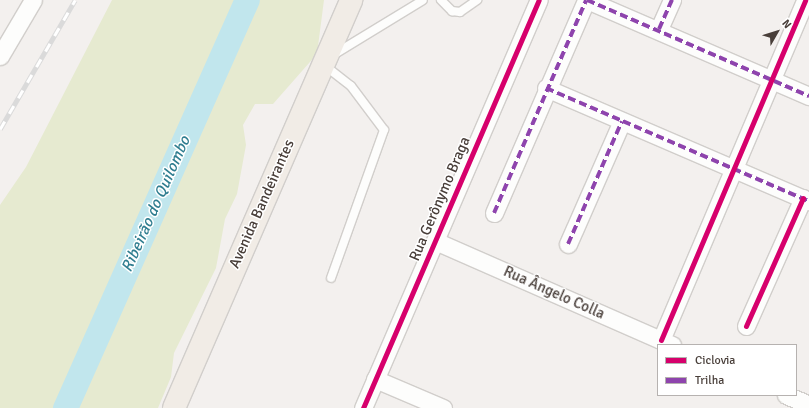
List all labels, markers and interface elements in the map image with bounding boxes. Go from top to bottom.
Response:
north arrow [757,12,797,52]
text: N [779,17,794,31]
water label: Ribeirão do Quilombo [117,133,195,275]
street label: Rua Gerônymo Braga [406,134,474,264]
street label: Avenida Bandeirantes [226,137,298,271]
street label: Rua Ângelo Colla [501,263,607,323]
legend [657,344,797,396]
text: Ciclovia [695,353,735,368]
text: Trilha [695,373,724,388]

